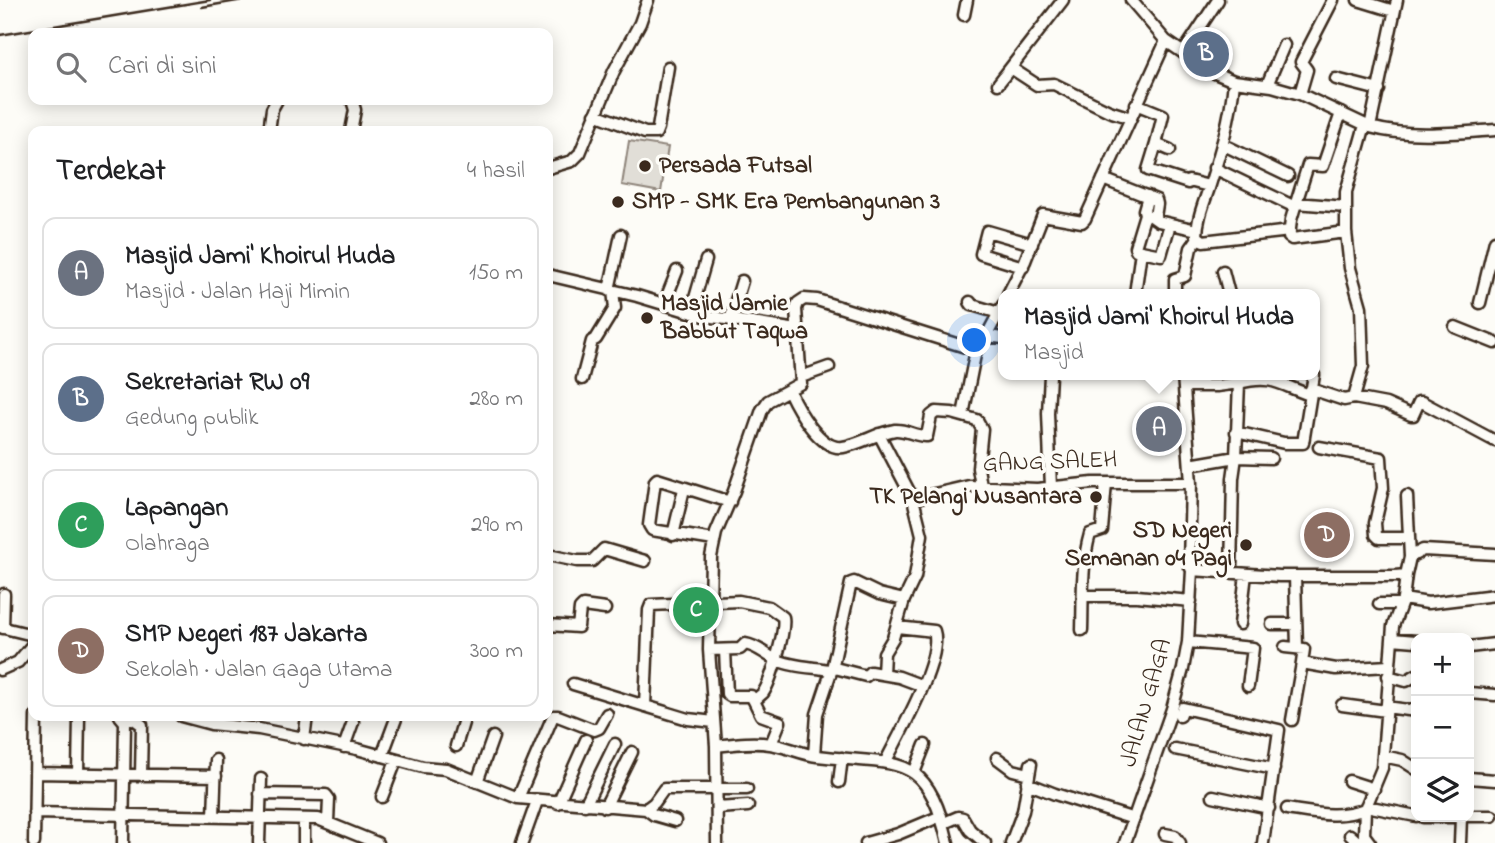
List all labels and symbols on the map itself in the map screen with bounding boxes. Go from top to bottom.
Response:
pin: B [1183,28,1229,80]
place label: Persada Futsal [659,149,812,184]
marker: Persada Futsal [637,158,653,174]
place label: SMP - SMK Era Pembangunan 3 [632,185,940,221]
marker: SMP - SMK Era Pembangunan 3 [610,194,626,210]
place label: Masjid Jamie Babbut Taqwa [660,287,808,350]
marker: Masjid Jamie Babbut Taqwa [639,310,655,326]
your location [957,323,991,357]
pin: A [1136,403,1182,455]
street label: GANG SALEH [982,443,1118,483]
place label: TK Pelangi Nusantara [869,480,1082,516]
marker: TK Pelangi Nusantara [1088,489,1104,505]
pin: D [1304,509,1350,561]
place label: SD Negeri Semanan 04 Pagi [1065,514,1232,578]
marker: SD Negeri Semanan 04 Pagi [1238,537,1254,553]
pin: C [673,584,719,636]
street label: JALAN GAGA [1112,635,1182,771]

